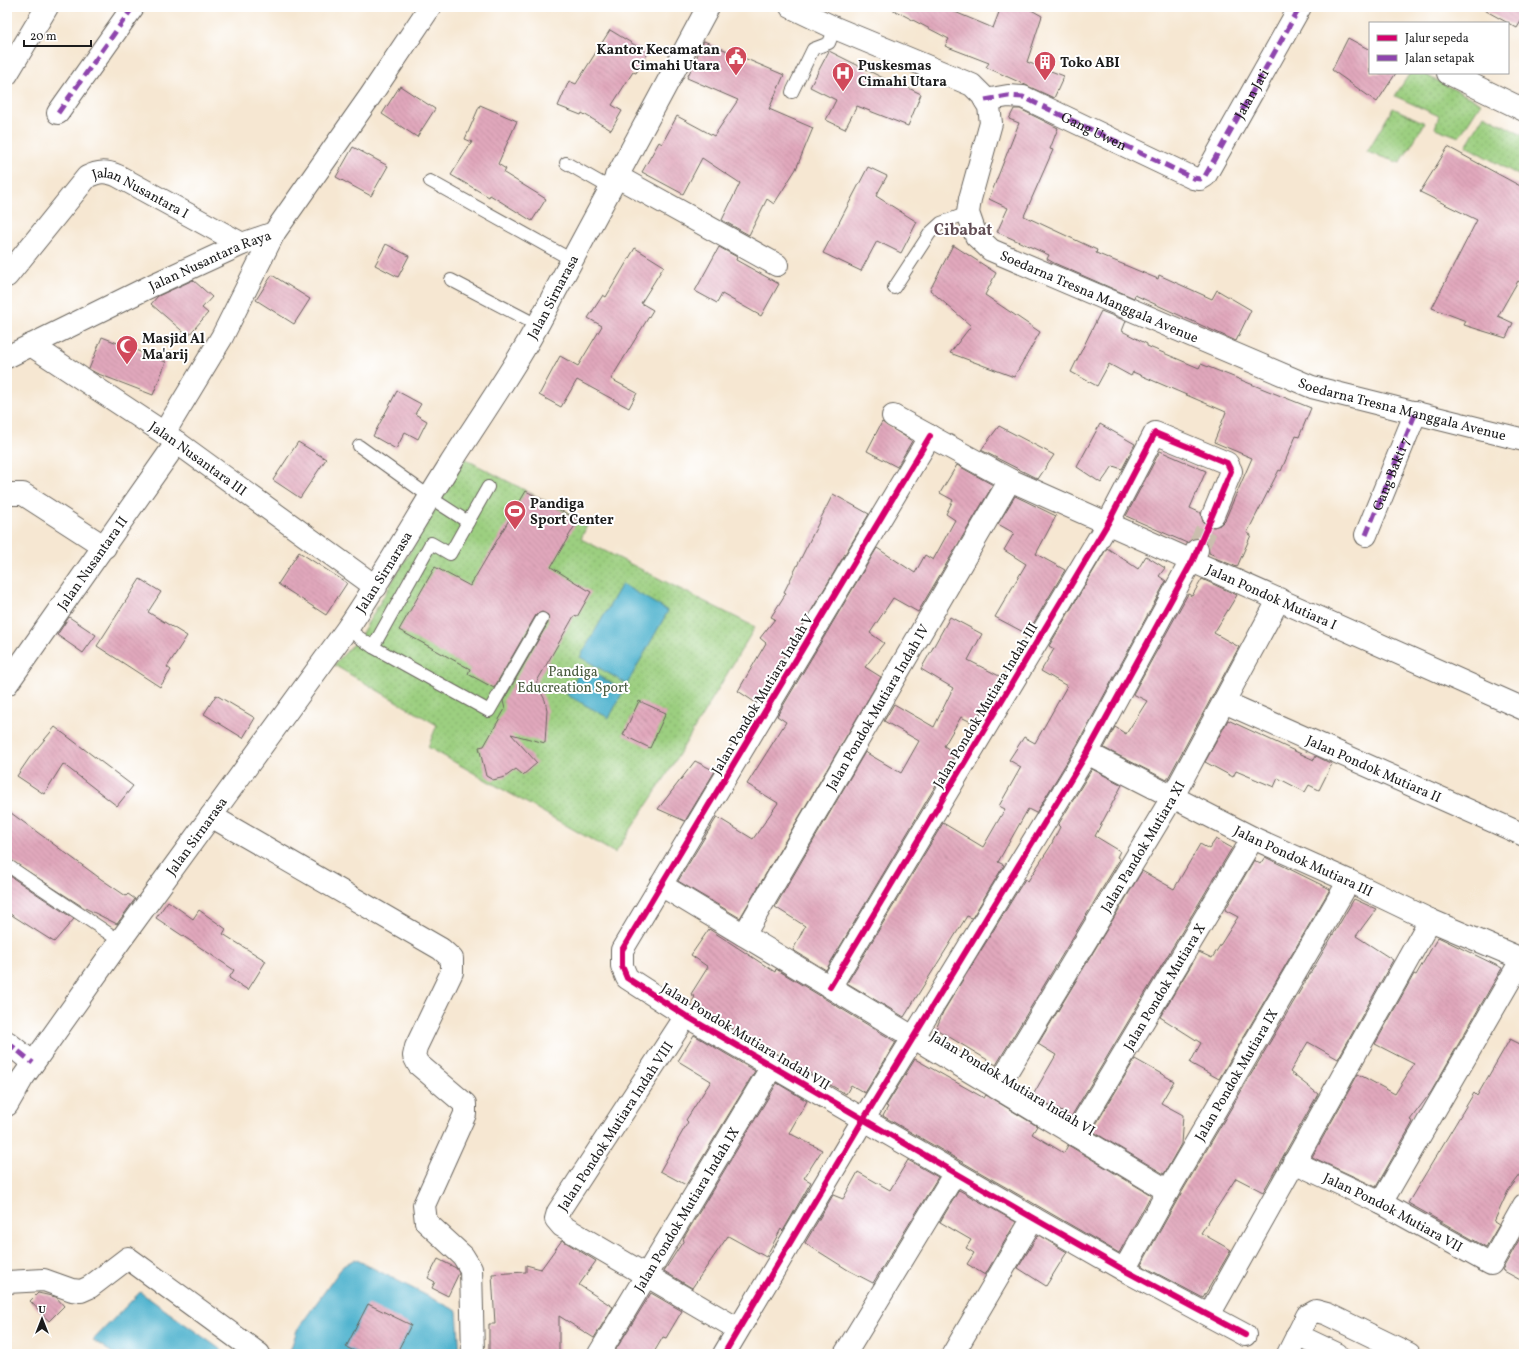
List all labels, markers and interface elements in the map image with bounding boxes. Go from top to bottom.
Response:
scale bar [24,22,91,48]
legend [1369,22,1509,74]
text: 20 m [30,29,57,45]
text: Jalur sepeda [1405,31,1469,47]
place label: Kantor Kecamatan Cimahi Utara [596,41,720,76]
public building icon: Kantor Kecamatan Cimahi Utara [723,44,749,77]
building icon: Toko ABI [1032,49,1058,82]
text: Jalan setapak [1405,51,1475,67]
place label: Toko ABI [1060,54,1120,73]
place label: Puskesmas Cimahi Utara [858,57,947,92]
hospital icon: Puskesmas Cimahi Utara [830,60,856,93]
street label: Jalan Jati [1231,66,1274,123]
street label: Gang Uwen [1057,108,1129,156]
street label: Jalan Nusantara I [90,164,192,224]
district label: Cibabat [934,220,992,242]
street label: Jalan Nusantara Raya [146,227,274,297]
street label: Soedarna Tresna Manggala Avenue [997,247,1201,349]
street label: Jalan Sirnarasa [524,252,584,343]
place label: Masjid Al Ma'arij [142,330,205,365]
mosque icon: Masjid Al Ma'arij [114,333,140,366]
street label: Soedarna Tresna Manggala Avenue [1295,374,1508,446]
street label: Jalan Nusantara III [145,418,250,501]
street label: Gang Bakti 7 [1369,435,1416,514]
place label: Pandiga Sport Center [530,495,614,530]
sports icon: Pandiga Sport Center [502,498,528,531]
street label: Jalan Nusantara II [54,513,133,615]
street label: Jalan Sirnarasa [352,528,418,617]
street label: Jalan Pondok Mutiara I [1203,561,1339,635]
street label: Jalan Pondok Mutiara Indah V [708,611,819,779]
street label: Jalan Pondok Mutiara Indah III [929,620,1043,792]
street label: Jalan Pondok Mutiara Indah IV [822,621,935,795]
park label: Pandiga Educreation Sport [517,663,629,698]
street label: Jalan Pondok Mutiara II [1303,732,1444,808]
street label: Jalan Pandok Mutiara XI [1097,778,1190,916]
street label: Jalan Sirnarasa [163,794,233,880]
street label: Jalan Pondok Mutiara III [1230,822,1376,902]
street label: Jalan Pondok Mutiara X [1120,920,1211,1054]
street label: Jalan Pondok Mutiara Indah VII [657,979,833,1095]
street label: Jalan Pondok Mutiara IX [1191,1006,1283,1145]
street label: Jalan Pondok Mutiara Indah VI [926,1027,1098,1141]
street label: Jalan Pondok Mutiara Indah VIII [554,1038,678,1215]
street label: Jalan Pondok Mutiara Indah IX [630,1124,744,1296]
street label: Jalan Pondok Mutiara VII [1320,1169,1466,1257]
north arrow [22,1299,62,1339]
text: U [38,1303,46,1318]

